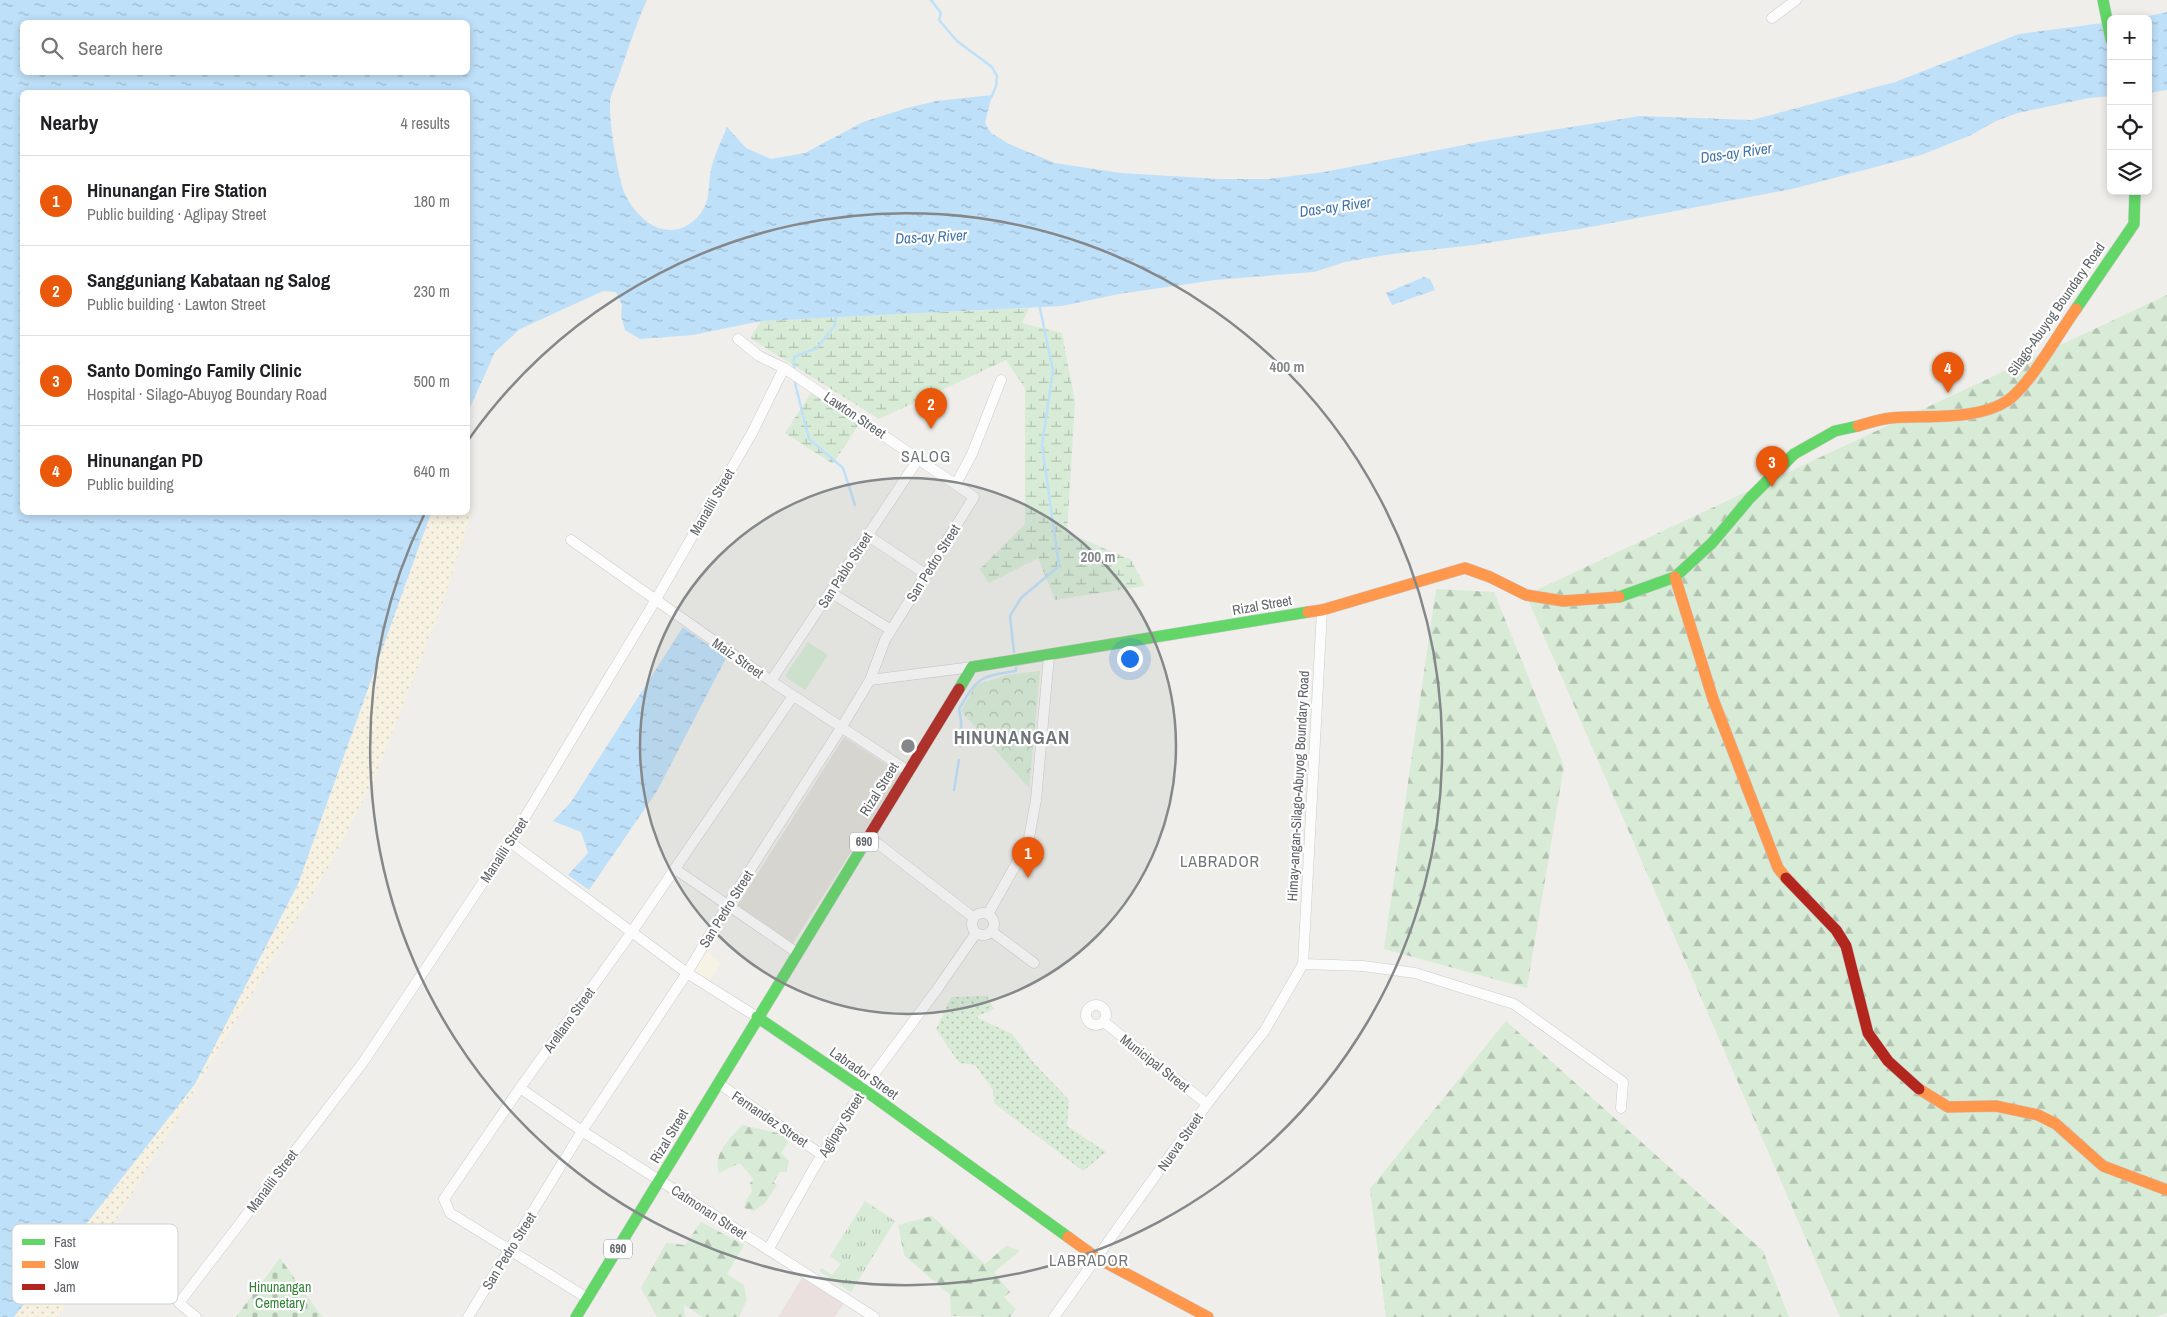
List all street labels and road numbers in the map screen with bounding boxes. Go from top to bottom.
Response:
street label: Silago-Abuyog Boundary Road [2003,239,2109,379]
street label: Lawton Street [821,388,889,442]
street label: Manalili Street [686,465,738,539]
street label: San Pedro Street [902,521,964,605]
street label: San Pablo Street [814,529,876,611]
street label: Rizal Street [1231,591,1293,619]
street label: Maiz Street [709,634,767,682]
street label: Himay-angan-Silago-Abuyog Boundary Road [1283,670,1313,902]
street label: Rizal Street [855,759,903,819]
street label: Manalili Street [476,814,532,886]
road number: 690 [850,832,878,852]
street label: San Pedro Street [695,867,757,951]
street label: Arellano Street [539,984,599,1057]
street label: Municipal Street [1117,1030,1193,1096]
street label: Labrador Street [826,1043,902,1103]
street label: Fernandez Street [728,1087,812,1151]
street label: Aglipay Street [814,1090,868,1161]
street label: Rizal Street [646,1106,692,1166]
street label: Nueva Street [1153,1109,1207,1175]
street label: Manalili Street [243,1146,301,1216]
street label: Catmonan Street [668,1181,750,1243]
street label: San Pedro Street [478,1209,540,1293]
road number: 690 [604,1240,632,1258]

